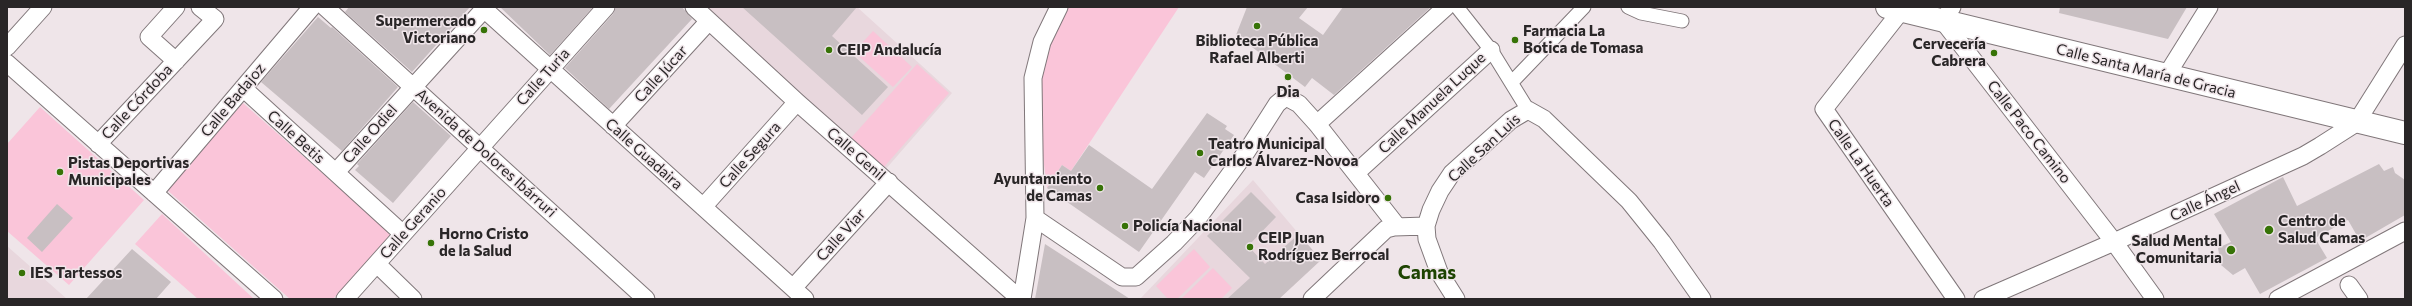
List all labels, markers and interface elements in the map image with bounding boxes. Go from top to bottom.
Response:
place label: Supermercado Victoriano [376,12,476,47]
marker: Biblioteca Pública Rafael Alberti [1252,21,1262,31]
place label: Farmacia La Botica de Tomasa [1523,22,1643,57]
marker: Supermercado Victoriano [479,25,489,35]
place label: Biblioteca Pública Rafael Alberti [1196,32,1318,67]
marker: Farmacia La Botica de Tomasa [1510,35,1520,45]
place label: Cervecería Cabrera [1913,35,1986,70]
street label: Calle Santa María de Gracia [2054,40,2238,102]
place label: CEIP Andalucía [837,41,942,59]
street label: Calle Júcar [631,42,691,106]
street label: Calle Turia [513,45,573,109]
marker: CEIP Andalucía [824,45,834,55]
marker: Cervecería Cabrera [1989,48,1999,58]
street label: Calle Manuela Luque [1375,49,1489,157]
street label: Calle Badajoz [197,59,269,141]
street label: Calle Córdoba [98,61,176,143]
marker: Dia [1283,72,1293,82]
street label: Calle Paco Camino [1983,77,2075,187]
place label: Dia [1276,83,1300,101]
street label: Avenida de Dolores Ibárruri [412,85,560,221]
street label: Calle Odiel [339,101,401,167]
street label: Calle Betis [264,107,328,167]
street label: Calle San Luis [1444,110,1524,186]
street label: Calle Guadaira [602,115,686,193]
street label: Calle La Huerta [1824,116,1898,210]
street label: Calle Segura [715,118,785,192]
street label: Calle Genil [823,124,889,184]
place label: Teatro Municipal Carlos Álvarez-Novoa [1208,135,1358,170]
marker: Teatro Municipal Carlos Álvarez-Novoa [1195,148,1205,158]
place label: Pistas Deportivas Municipales [68,154,189,189]
marker: Pistas Deportivas Municipales [55,167,65,177]
place label: Ayuntamiento de Camas [993,170,1092,205]
street label: Calle Ángel [2167,177,2243,225]
street label: Calle Geranio [376,183,450,263]
marker: Ayuntamiento de Camas [1095,183,1105,193]
place label: Casa Isidoro [1296,189,1380,207]
marker: Casa Isidoro [1383,193,1393,203]
street label: Calle Viar [813,205,869,265]
place label: Centro de Salud Camas [2278,212,2365,247]
place label: Policía Nacional [1133,217,1242,235]
marker: Policía Nacional [1120,221,1130,231]
marker: Centro de Salud Camas [2263,224,2275,236]
place label: Horno Cristo de la Salud [439,225,529,260]
place label: CEIP Juan Rodríguez Berrocal [1258,229,1389,264]
place label: Salud Mental Comunitaria [2132,232,2222,267]
marker: Horno Cristo de la Salud [426,238,436,248]
marker: CEIP Juan Rodríguez Berrocal [1245,242,1255,252]
marker: Salud Mental Comunitaria [2225,244,2237,256]
district label: Camas [1398,262,1456,284]
place label: IES Tartessos [30,264,122,282]
marker: IES Tartessos [17,268,27,278]

